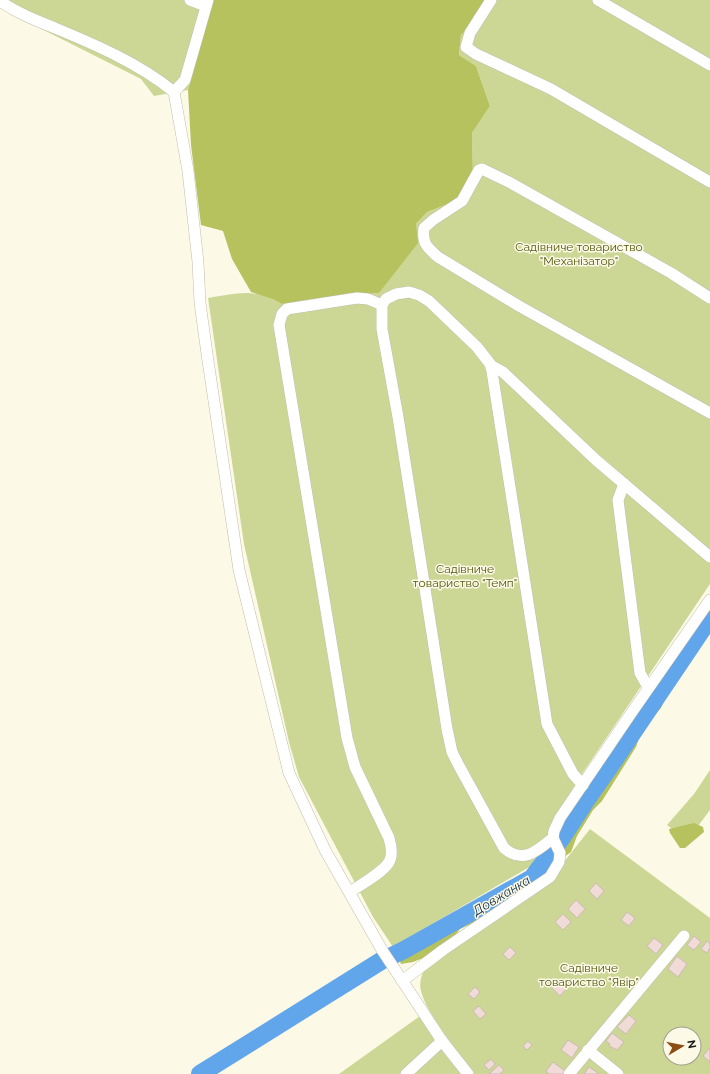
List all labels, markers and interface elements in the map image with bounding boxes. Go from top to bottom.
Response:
park label: Садівниче товариство "Механізатор" [515,240,643,268]
park label: Садівниче товариство "Темп" [413,562,517,590]
water label: Довжанка [469,872,533,919]
park label: Садівниче товариство "Явір" [539,961,639,989]
north arrow [662,1026,702,1066]
text: N [684,1039,698,1050]

